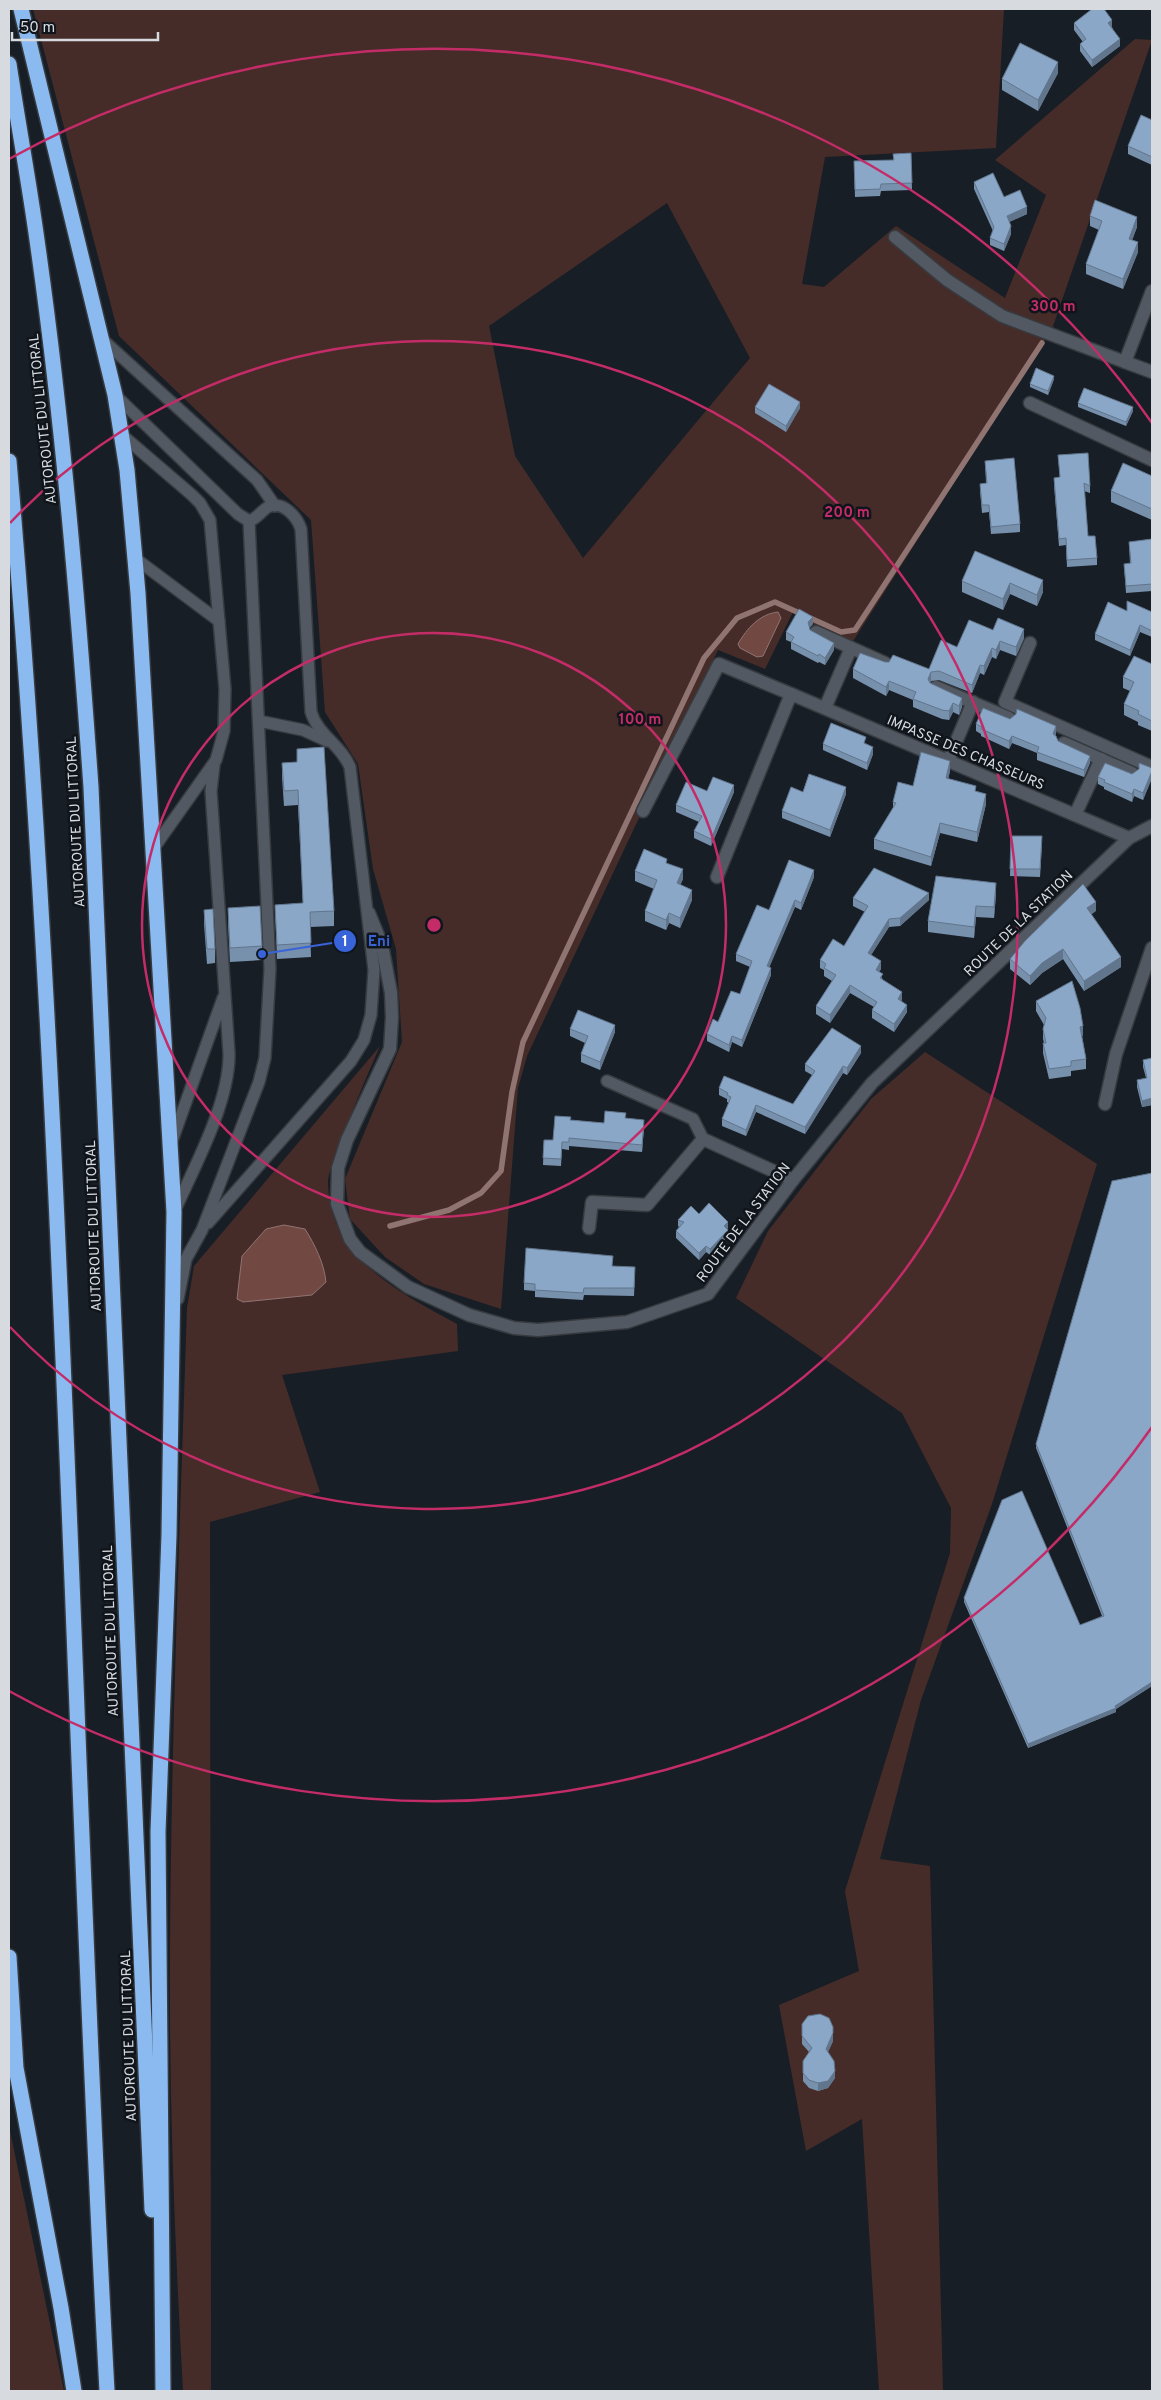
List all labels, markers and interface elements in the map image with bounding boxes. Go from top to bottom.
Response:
scale bar [12,10,159,42]
text: 50 m [20,19,55,38]
text: 300 m [1030,298,1076,317]
street label: AUTOROUTE DU LITTORAL [26,333,61,505]
text: 200 m [824,504,870,523]
text: 100 m [619,711,661,730]
street label: IMPASSE DES CHASSEURS [884,712,1047,794]
street label: AUTOROUTE DU LITTORAL [64,736,89,908]
street label: ROUTE DE LA STATION [961,868,1077,981]
centre of rings [425,916,443,934]
callout: Eni [332,926,400,956]
text: 1 [342,933,348,952]
text: Eni [368,933,390,952]
street label: AUTOROUTE DU LITTORAL [83,1140,106,1312]
street label: ROUTE DE LA STATION [694,1160,795,1286]
street label: AUTOROUTE DU LITTORAL [100,1545,123,1717]
street label: AUTOROUTE DU LITTORAL [118,1950,141,2122]

